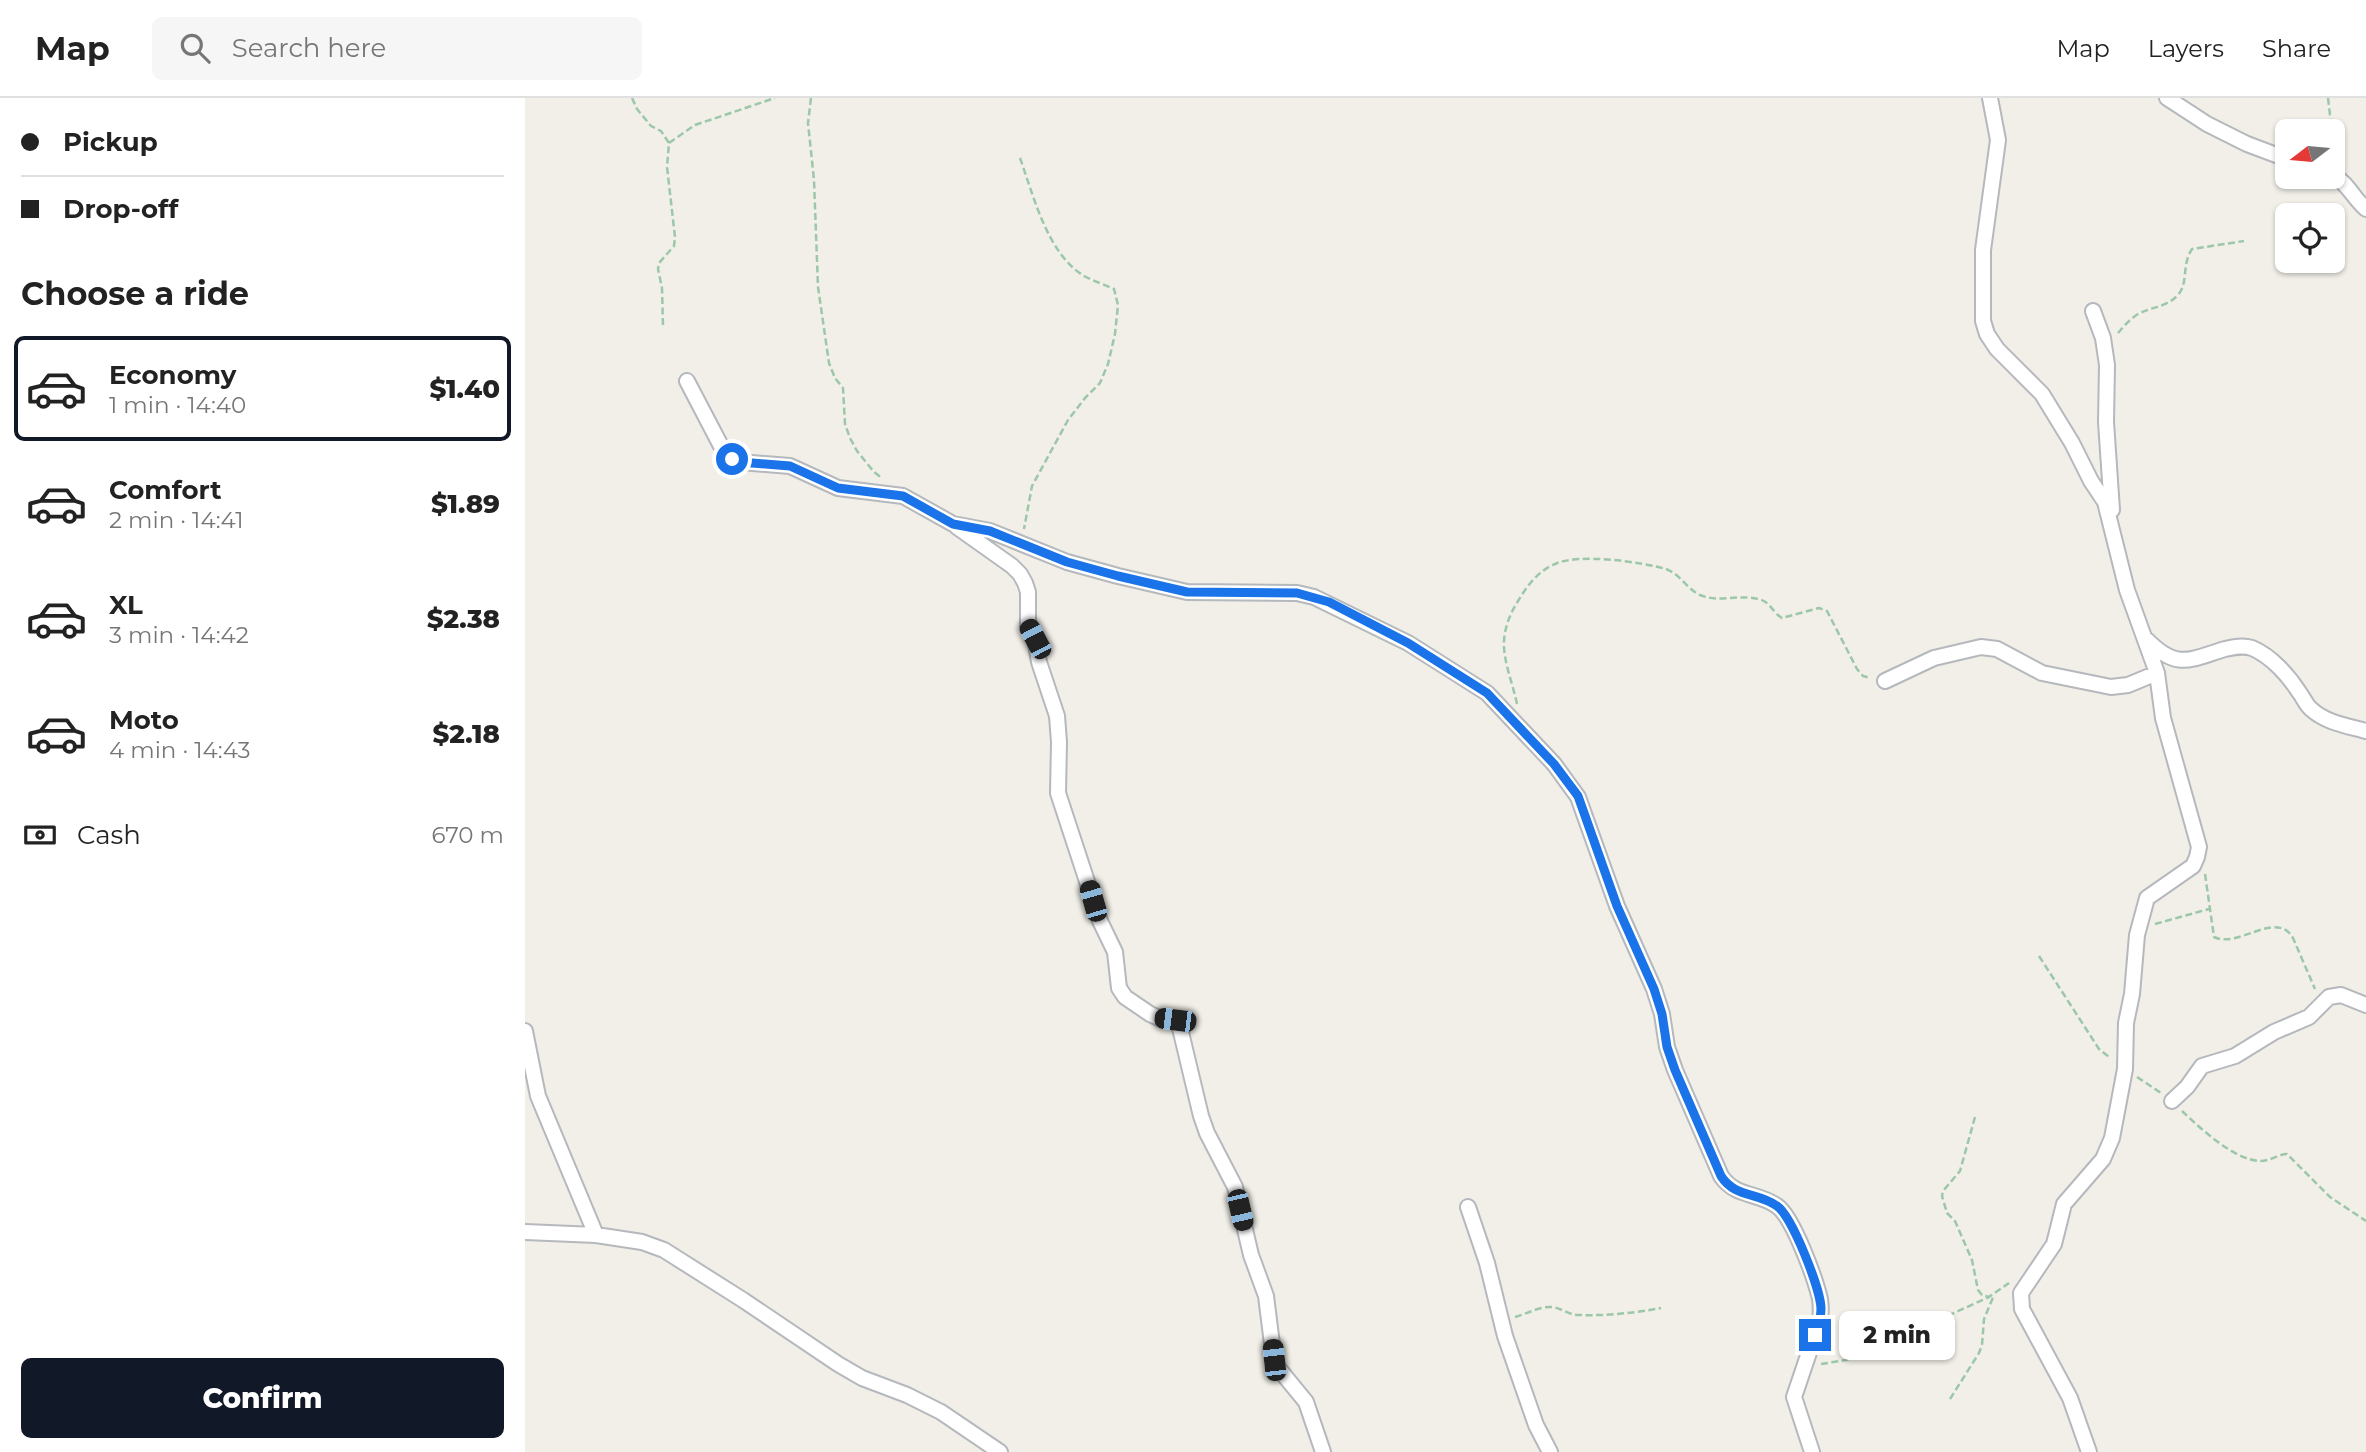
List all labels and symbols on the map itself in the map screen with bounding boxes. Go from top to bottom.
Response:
north arrow [2275,119,2345,189]
route start [716,443,748,475]
car [1016,616,1055,662]
car [1078,878,1109,924]
car [1153,1007,1198,1033]
car [1226,1187,1255,1233]
callout: 2 min [1839,1310,1955,1360]
route end [1799,1319,1831,1351]
car [1262,1338,1287,1382]

